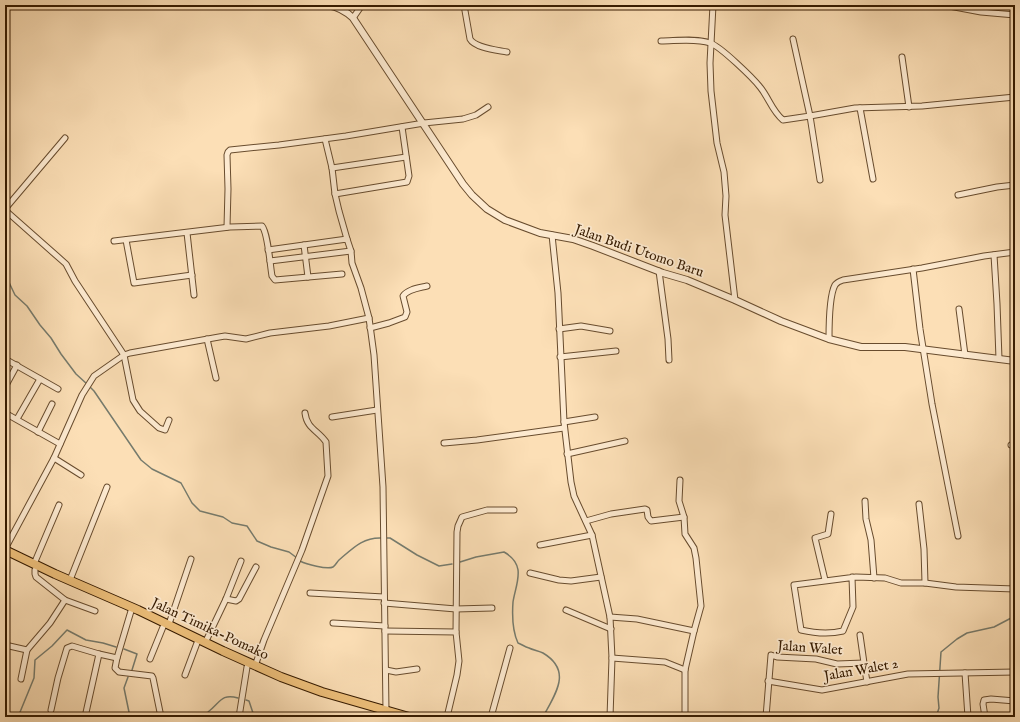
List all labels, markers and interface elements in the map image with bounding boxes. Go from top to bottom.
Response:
street label: Jalan Budi Utomo Baru [570,220,706,282]
street label: Jalan Timika-Pomako [147,593,272,664]
street label: Jalan Walet [775,637,843,659]
street label: Jalan Walet 2 [821,655,900,686]

